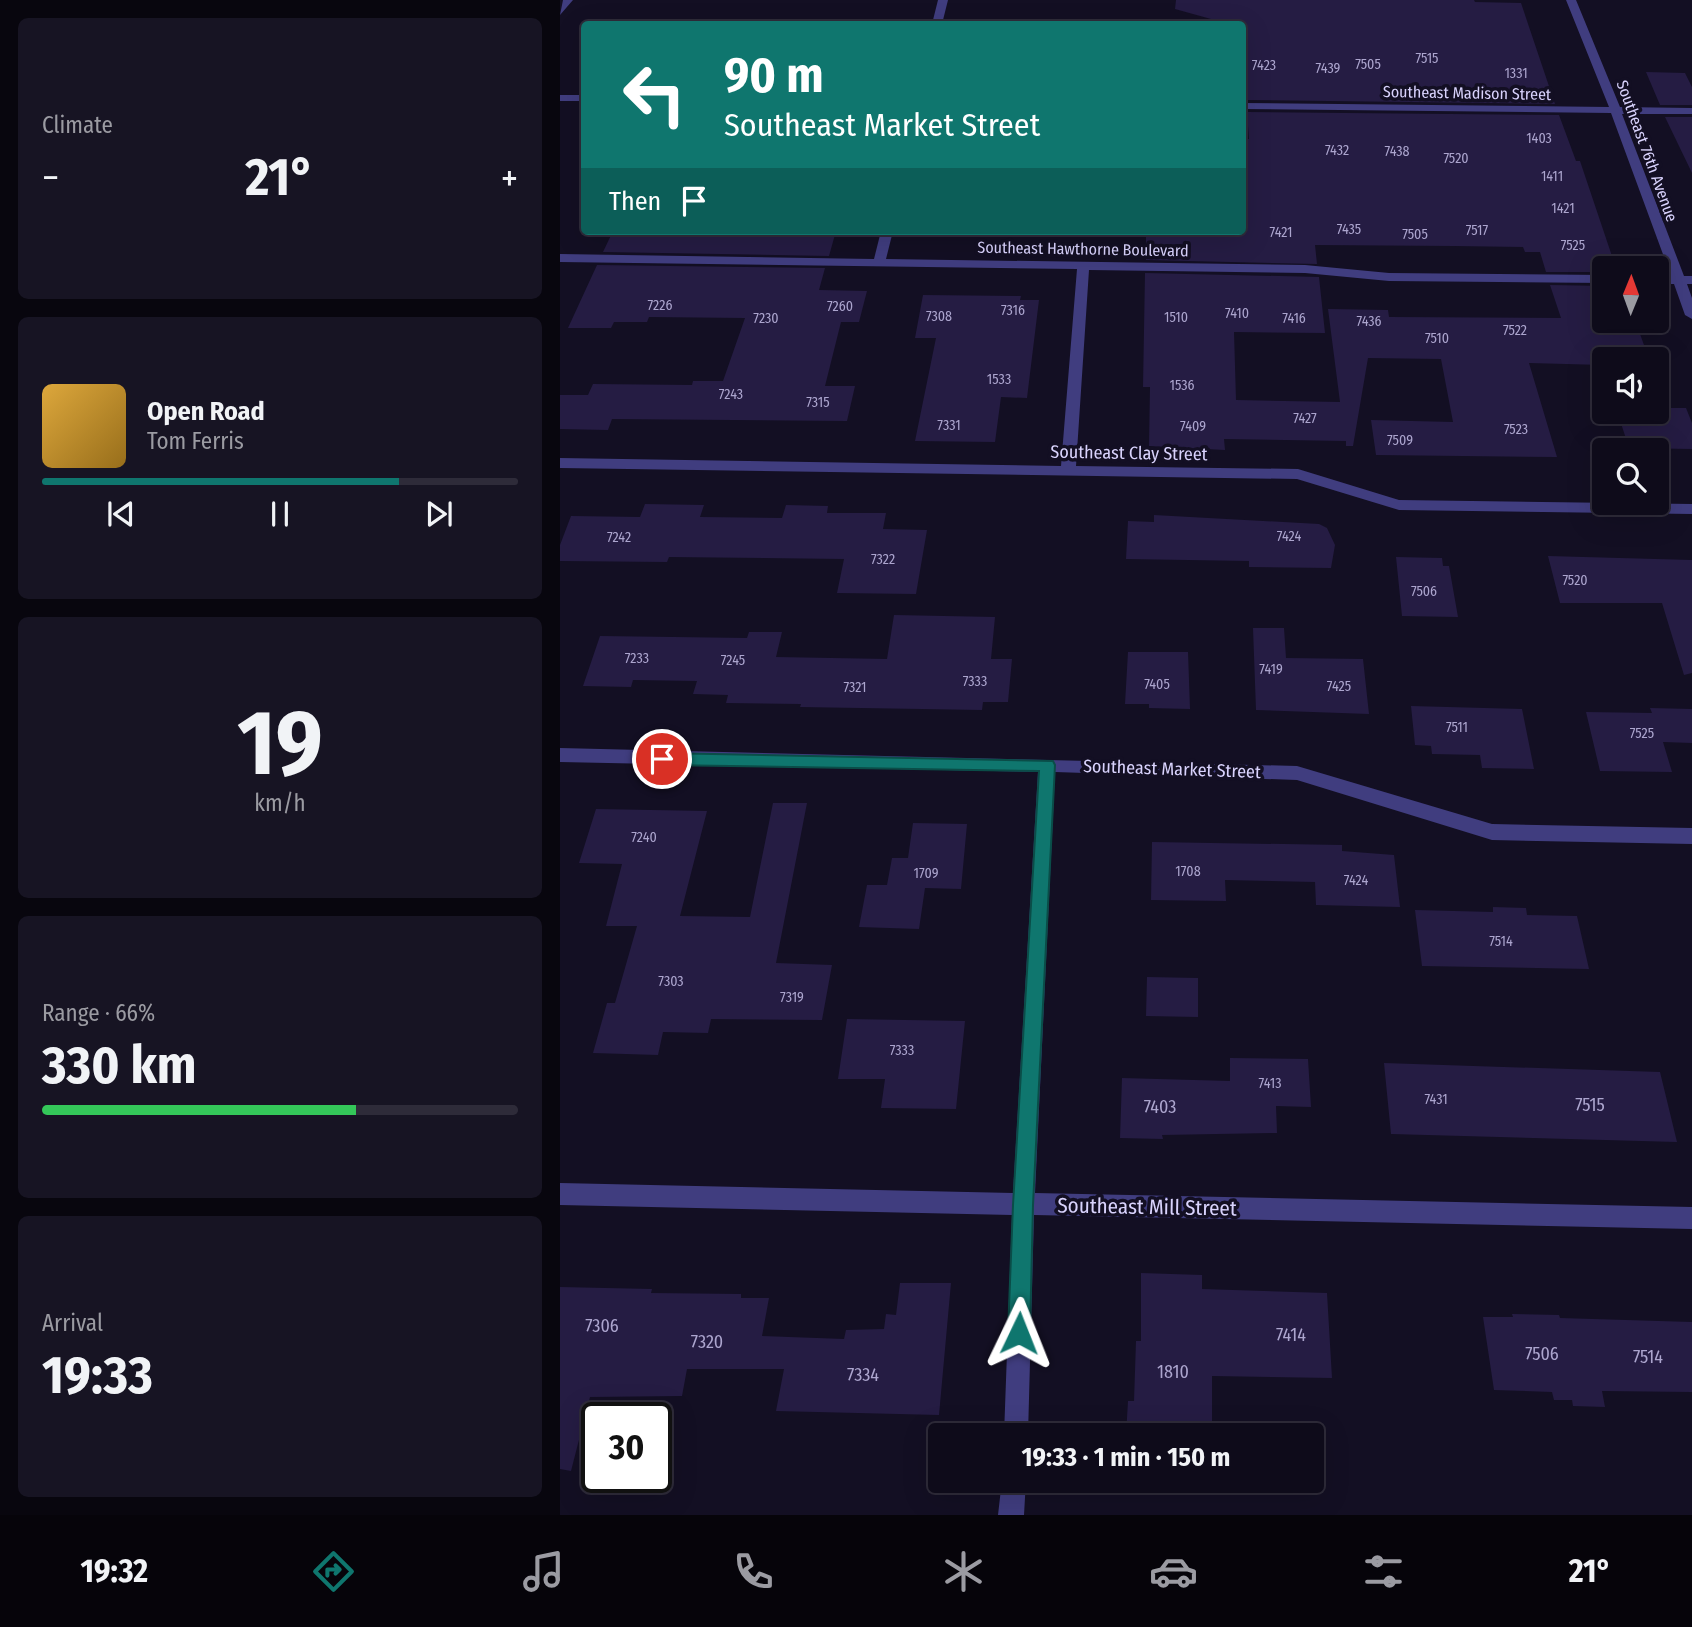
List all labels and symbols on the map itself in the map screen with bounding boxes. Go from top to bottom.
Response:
house number: 7515 [1415,50,1439,67]
house number: 7505 [1355,56,1381,73]
house number: 7423 [1252,57,1276,74]
house number: 7439 [1316,60,1341,77]
house number: 1331 [1504,65,1528,82]
street label: Southeast 76th Avenue [1613,78,1681,224]
street label: Southeast Madison Street [1383,82,1552,104]
house number: 1403 [1526,130,1552,147]
house number: 7432 [1325,142,1349,159]
house number: 7438 [1384,143,1410,160]
house number: 7520 [1443,150,1469,167]
house number: 1411 [1541,168,1563,185]
house number: 1421 [1551,200,1575,217]
house number: 7435 [1337,221,1361,238]
house number: 7517 [1466,222,1488,239]
house number: 7421 [1269,224,1293,241]
house number: 7505 [1402,226,1428,243]
house number: 7525 [1561,237,1585,254]
street label: Southeast Hawthorne Boulevard [977,238,1189,260]
north arrow [1592,256,1670,332]
house number: 7226 [648,297,672,314]
house number: 7260 [827,298,853,315]
house number: 7316 [1001,302,1025,319]
house number: 7410 [1225,305,1249,322]
house number: 7308 [926,308,952,325]
house number: 1510 [1164,309,1188,326]
house number: 7230 [753,310,779,327]
house number: 7416 [1282,310,1306,327]
house number: 7436 [1356,313,1382,330]
house number: 7522 [1503,322,1527,339]
house number: 7510 [1425,330,1449,347]
house number: 1533 [987,371,1011,388]
house number: 1536 [1169,377,1195,394]
house number: 7243 [719,386,743,403]
house number: 7315 [806,394,830,411]
house number: 7427 [1293,410,1317,427]
house number: 7331 [937,417,961,434]
house number: 7409 [1180,418,1206,435]
house number: 7523 [1504,421,1528,438]
house number: 7509 [1387,432,1413,449]
street label: Southeast Clay Street [1050,441,1208,465]
house number: 7424 [1277,528,1301,545]
house number: 7242 [607,529,631,546]
house number: 7322 [871,551,895,568]
house number: 7520 [1562,572,1588,589]
house number: 7506 [1411,583,1437,600]
house number: 7233 [625,650,649,667]
house number: 7245 [721,652,745,669]
house number: 7419 [1259,661,1283,678]
house number: 7333 [963,673,987,690]
house number: 7405 [1144,676,1170,693]
house number: 7425 [1327,678,1351,695]
house number: 7321 [843,679,867,696]
house number: 7511 [1446,719,1468,736]
house number: 7525 [1630,725,1654,742]
pin [632,729,692,789]
street label: Southeast Market Street [1083,755,1261,783]
house number: 7240 [631,829,657,846]
house number: 1708 [1175,863,1201,880]
house number: 1709 [914,865,939,882]
house number: 7424 [1344,872,1368,889]
house number: 7514 [1489,933,1513,950]
house number: 7303 [658,973,684,990]
house number: 7319 [780,989,804,1006]
house number: 7333 [890,1042,914,1059]
house number: 7413 [1258,1075,1282,1092]
house number: 7431 [1424,1091,1448,1108]
house number: 7515 [1575,1094,1605,1116]
house number: 7403 [1144,1096,1176,1118]
street label: Southeast Mill Street [1057,1192,1237,1222]
position arrow [982,1296,1056,1370]
house number: 7306 [585,1315,619,1337]
house number: 7414 [1276,1324,1306,1346]
house number: 7320 [691,1331,723,1353]
house number: 7506 [1525,1343,1559,1365]
house number: 7514 [1633,1346,1663,1368]
house number: 1810 [1157,1361,1189,1383]
house number: 7334 [847,1364,879,1386]
speed limit sign: 30 [581,1402,672,1493]

